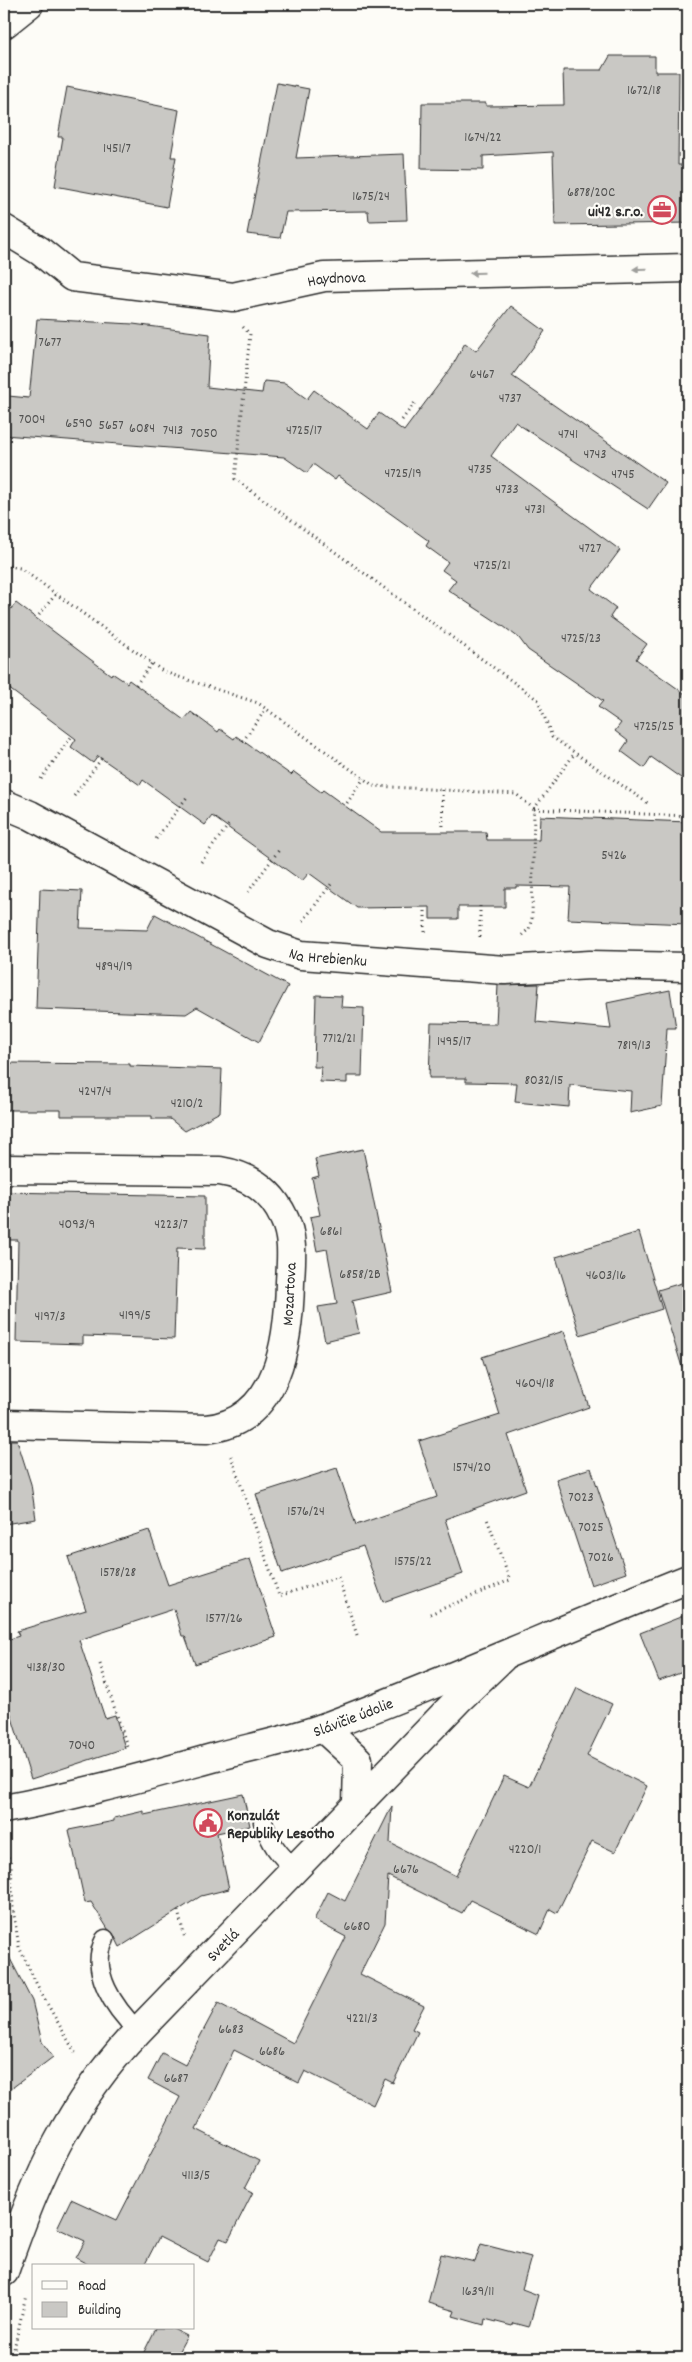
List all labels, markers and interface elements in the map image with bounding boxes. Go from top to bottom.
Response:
house number: 1672/18 [627,81,661,101]
house number: 1674/22 [464,128,502,148]
house number: 1451/7 [103,139,131,159]
house number: 6878/20C [567,183,615,203]
house number: 1675/24 [352,187,390,207]
office icon: ui42 s.r.o. [647,195,677,225]
place label: ui42 s.r.o. [588,201,643,224]
one-way arrow [631,265,647,273]
street label: Haydnova [305,267,366,294]
one-way arrow [469,270,485,278]
house number: 7677 [39,333,61,353]
house number: 6467 [470,365,494,385]
house number: 4737 [499,389,521,409]
house number: 7004 [19,410,45,430]
house number: 6590 [65,414,93,434]
house number: 5657 [98,416,124,436]
house number: 6084 [129,419,155,439]
house number: 7413 [163,421,183,441]
house number: 4725/17 [286,421,322,441]
house number: 7050 [190,424,218,444]
house number: 4741 [558,425,578,445]
house number: 4743 [583,445,607,465]
house number: 4735 [468,460,492,480]
house number: 4725/19 [384,464,422,484]
house number: 4745 [611,465,635,485]
house number: 4733 [495,480,519,500]
house number: 4731 [525,500,545,520]
house number: 4727 [579,539,601,559]
house number: 4725/21 [474,556,510,576]
house number: 4725/23 [561,629,601,649]
house number: 4725/25 [634,717,674,737]
house number: 5426 [601,846,627,866]
street label: Na Hrebienku [285,943,368,974]
house number: 4894/19 [95,957,133,977]
house number: 7712/21 [322,1029,356,1049]
house number: 1495/17 [437,1032,471,1052]
house number: 7819/13 [617,1036,651,1056]
house number: 8032/15 [524,1071,564,1091]
house number: 4247/4 [79,1082,111,1102]
house number: 4210/2 [171,1094,203,1114]
house number: 4093/9 [59,1215,95,1235]
house number: 4223/7 [154,1215,188,1235]
house number: 6861 [320,1222,342,1242]
street label: Mozartova [277,1261,304,1326]
house number: 6858/2B [339,1265,381,1285]
house number: 4603/16 [586,1266,626,1286]
house number: 4199/5 [119,1306,151,1326]
house number: 4197/3 [35,1307,65,1327]
house number: 4604/18 [516,1374,555,1394]
house number: 1574/20 [453,1458,491,1478]
house number: 7023 [568,1488,594,1508]
house number: 1576/24 [287,1502,325,1522]
house number: 7025 [578,1518,604,1538]
house number: 7026 [588,1548,614,1568]
house number: 1575/22 [394,1552,432,1572]
house number: 1578/28 [100,1563,137,1583]
house number: 1577/26 [205,1609,243,1629]
house number: 4138/30 [27,1658,65,1678]
street label: Slávičie údolie [310,1693,397,1744]
house number: 7040 [69,1736,95,1756]
place label: Konzulát Republiky Lesotho [227,1805,334,1846]
public building icon: Konzulát Republiky Lesotho [193,1808,223,1838]
house number: 4220/1 [509,1840,541,1860]
house number: 6676 [393,1860,419,1880]
house number: 6680 [344,1917,370,1937]
street label: Svetlá [202,1924,245,1968]
house number: 4221/3 [346,2009,378,2029]
house number: 6683 [218,2020,244,2040]
house number: 6686 [259,2042,285,2062]
house number: 6687 [164,2069,188,2089]
house number: 4113/5 [182,2166,210,2186]
legend [32,2264,195,2330]
text: Road [78,2276,106,2298]
house number: 1639/11 [462,2282,494,2302]
text: Building [78,2300,121,2322]

